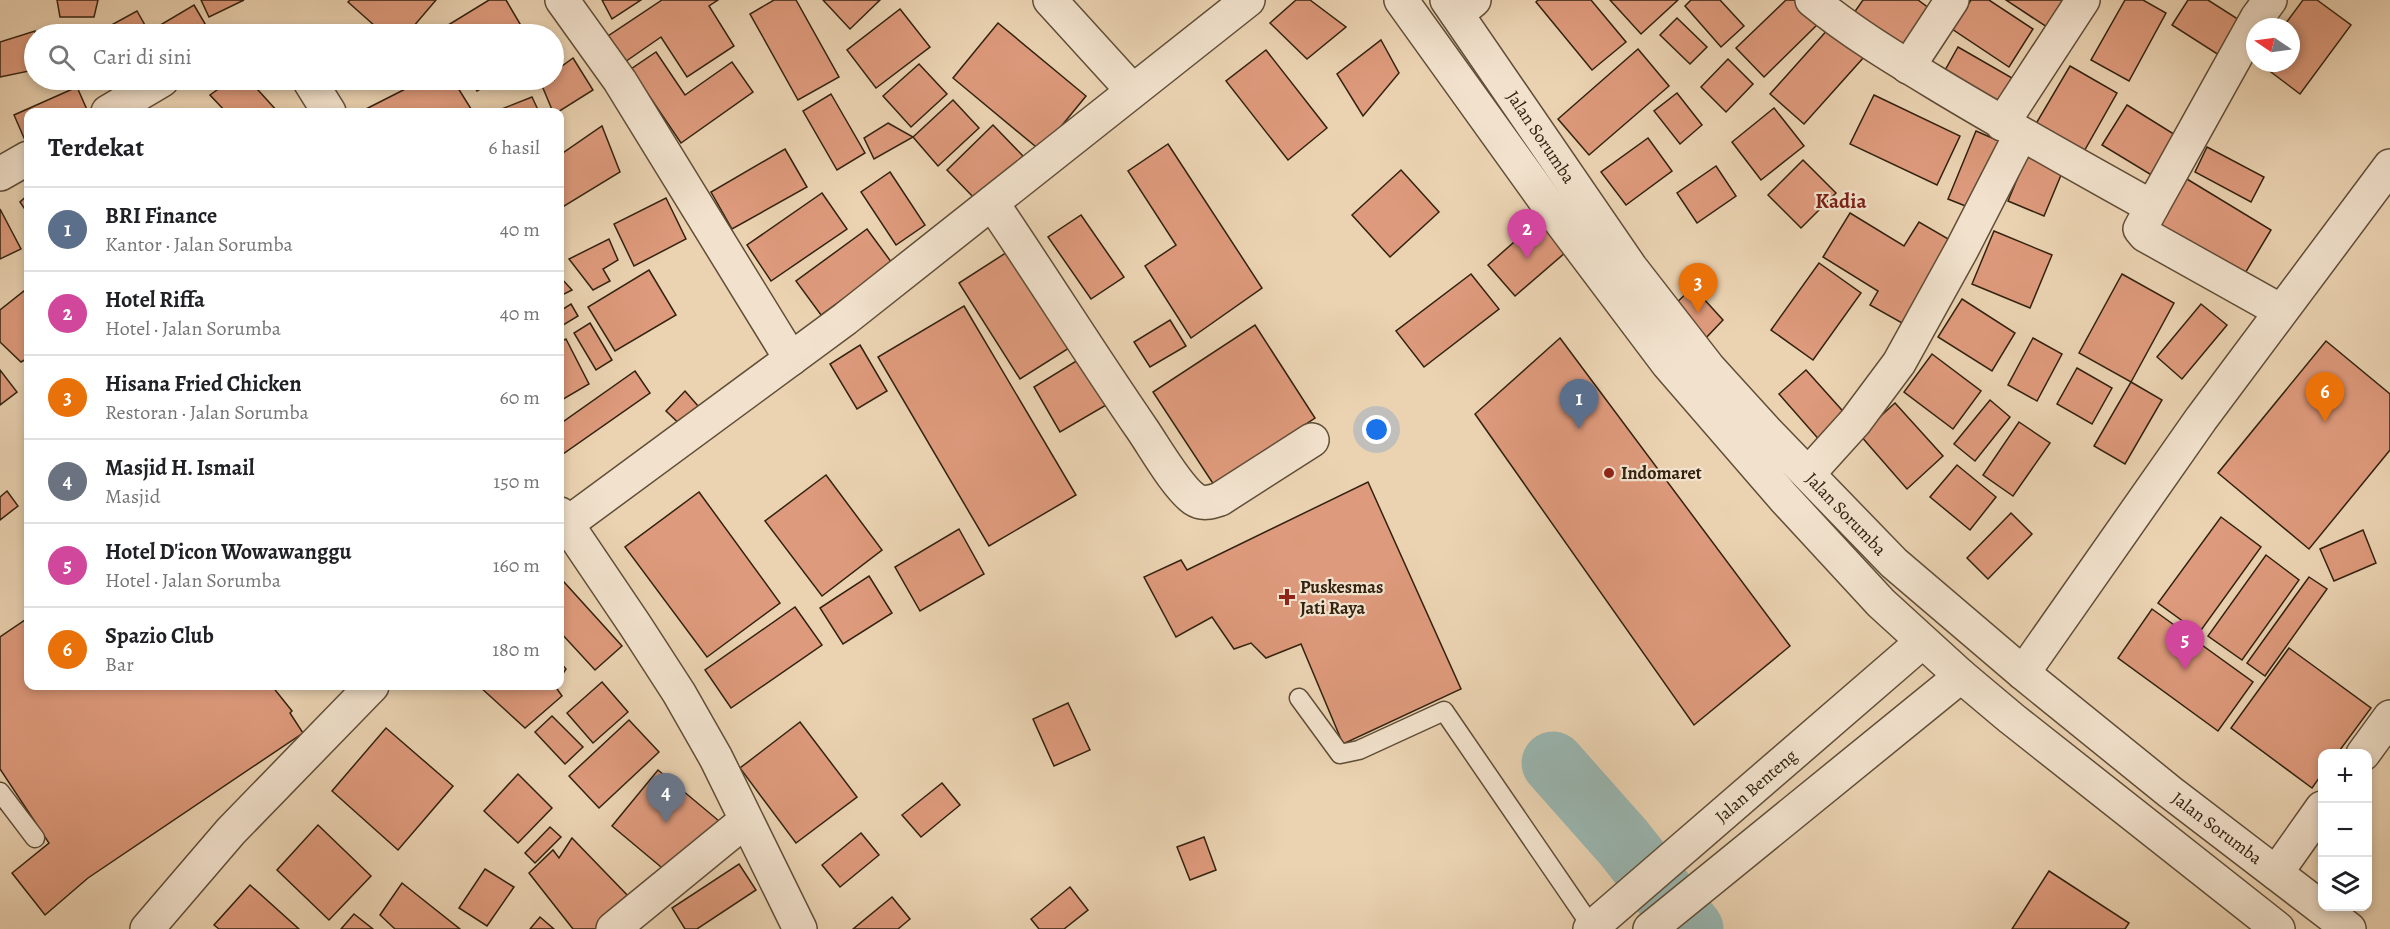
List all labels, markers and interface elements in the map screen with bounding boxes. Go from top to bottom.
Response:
north arrow [2246,18,2300,72]
search box [24,24,564,90]
icon: search [45,41,78,74]
text: Cari di sini [93,42,192,72]
street label: Jalan Sorumba [1501,86,1581,189]
text: Terdekat [48,130,144,165]
text: 6 hasil [488,134,540,161]
district label: Kadia [1815,187,1867,215]
text: BRI Finance [105,201,217,231]
pin: 2 [1508,210,1546,259]
text: 1 [64,216,71,243]
text: 40 m [500,216,540,243]
text: Kantor · Jalan Sorumba [105,231,293,258]
pin: 3 [1678,264,1718,313]
text: Hotel Riffa [105,285,205,315]
text: 2 [63,300,72,327]
text: 40 m [500,300,540,327]
text: Hotel · Jalan Sorumba [105,315,281,342]
text: Hisana Fried Chicken [105,369,302,399]
pin: 6 [2306,372,2344,422]
pin: 1 [1560,380,1598,429]
text: 3 [63,384,72,411]
text: 60 m [500,384,540,411]
text: Restoran · Jalan Sorumba [105,399,309,426]
your location [1362,415,1391,444]
text: Masjid H. Ismail [105,453,255,483]
place label: Indomaret [1621,461,1702,485]
marker: Indomaret [1602,466,1616,480]
street label: Jalan Sorumba [1800,467,1892,561]
text: 4 [63,468,72,495]
text: 150 m [493,468,540,495]
text: Masjid [105,483,160,510]
text: Hotel D'icon Wowawanggu [105,537,351,567]
text: 5 [63,552,72,579]
text: 160 m [493,552,540,579]
text: Hotel · Jalan Sorumba [105,567,281,594]
place label: Puskesmas Jati Raya [1300,575,1383,620]
marker: Puskesmas Jati Raya [1278,588,1296,606]
pin: 5 [2166,620,2204,670]
text: Spazio Club [105,621,214,651]
text: 6 [63,636,72,663]
text: 180 m [492,636,540,663]
text: Bar [105,651,134,678]
street label: Jalan Benteng [1710,744,1802,828]
map controls [2318,749,2372,911]
button: + [2318,749,2372,803]
pin: 4 [646,774,686,823]
street label: Jalan Sorumba [2167,786,2268,870]
button: − [2318,803,2372,857]
button: layers [2318,857,2372,911]

